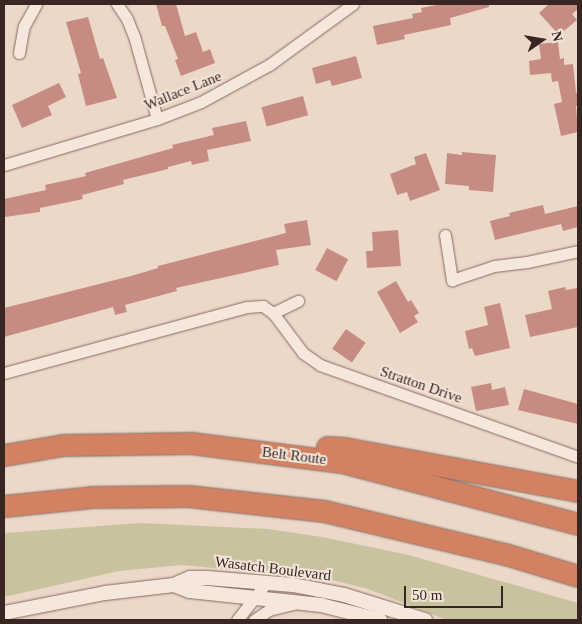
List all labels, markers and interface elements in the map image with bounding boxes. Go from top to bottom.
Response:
north arrow [517,15,567,65]
text: N [549,30,566,43]
street label: Wallace Lane [142,67,224,115]
street label: Stratton Drive [378,363,464,407]
street label: Belt Route [261,443,327,469]
street label: Wasatch Boulevard [214,553,332,585]
scale bar [407,576,506,608]
text: 50 m [412,587,442,603]

